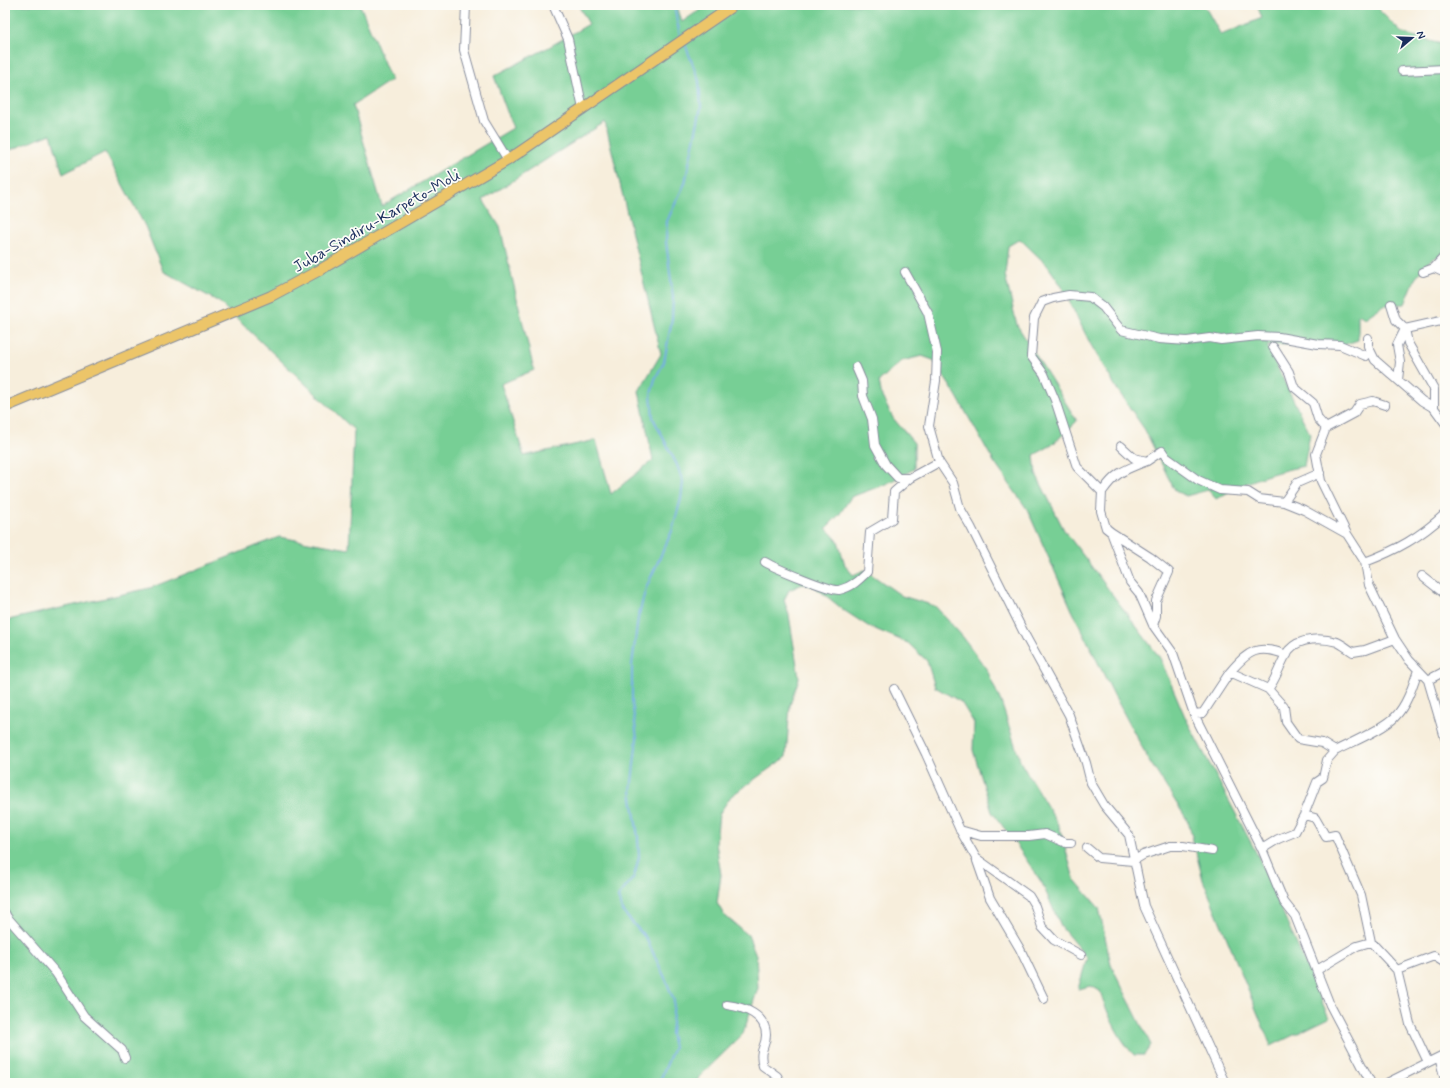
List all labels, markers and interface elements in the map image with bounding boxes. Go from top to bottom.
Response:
north arrow [1392,18,1432,58]
text: N [1413,29,1428,41]
street label: Juba-Sindiru-Karpeto-Moli [289,165,464,278]

